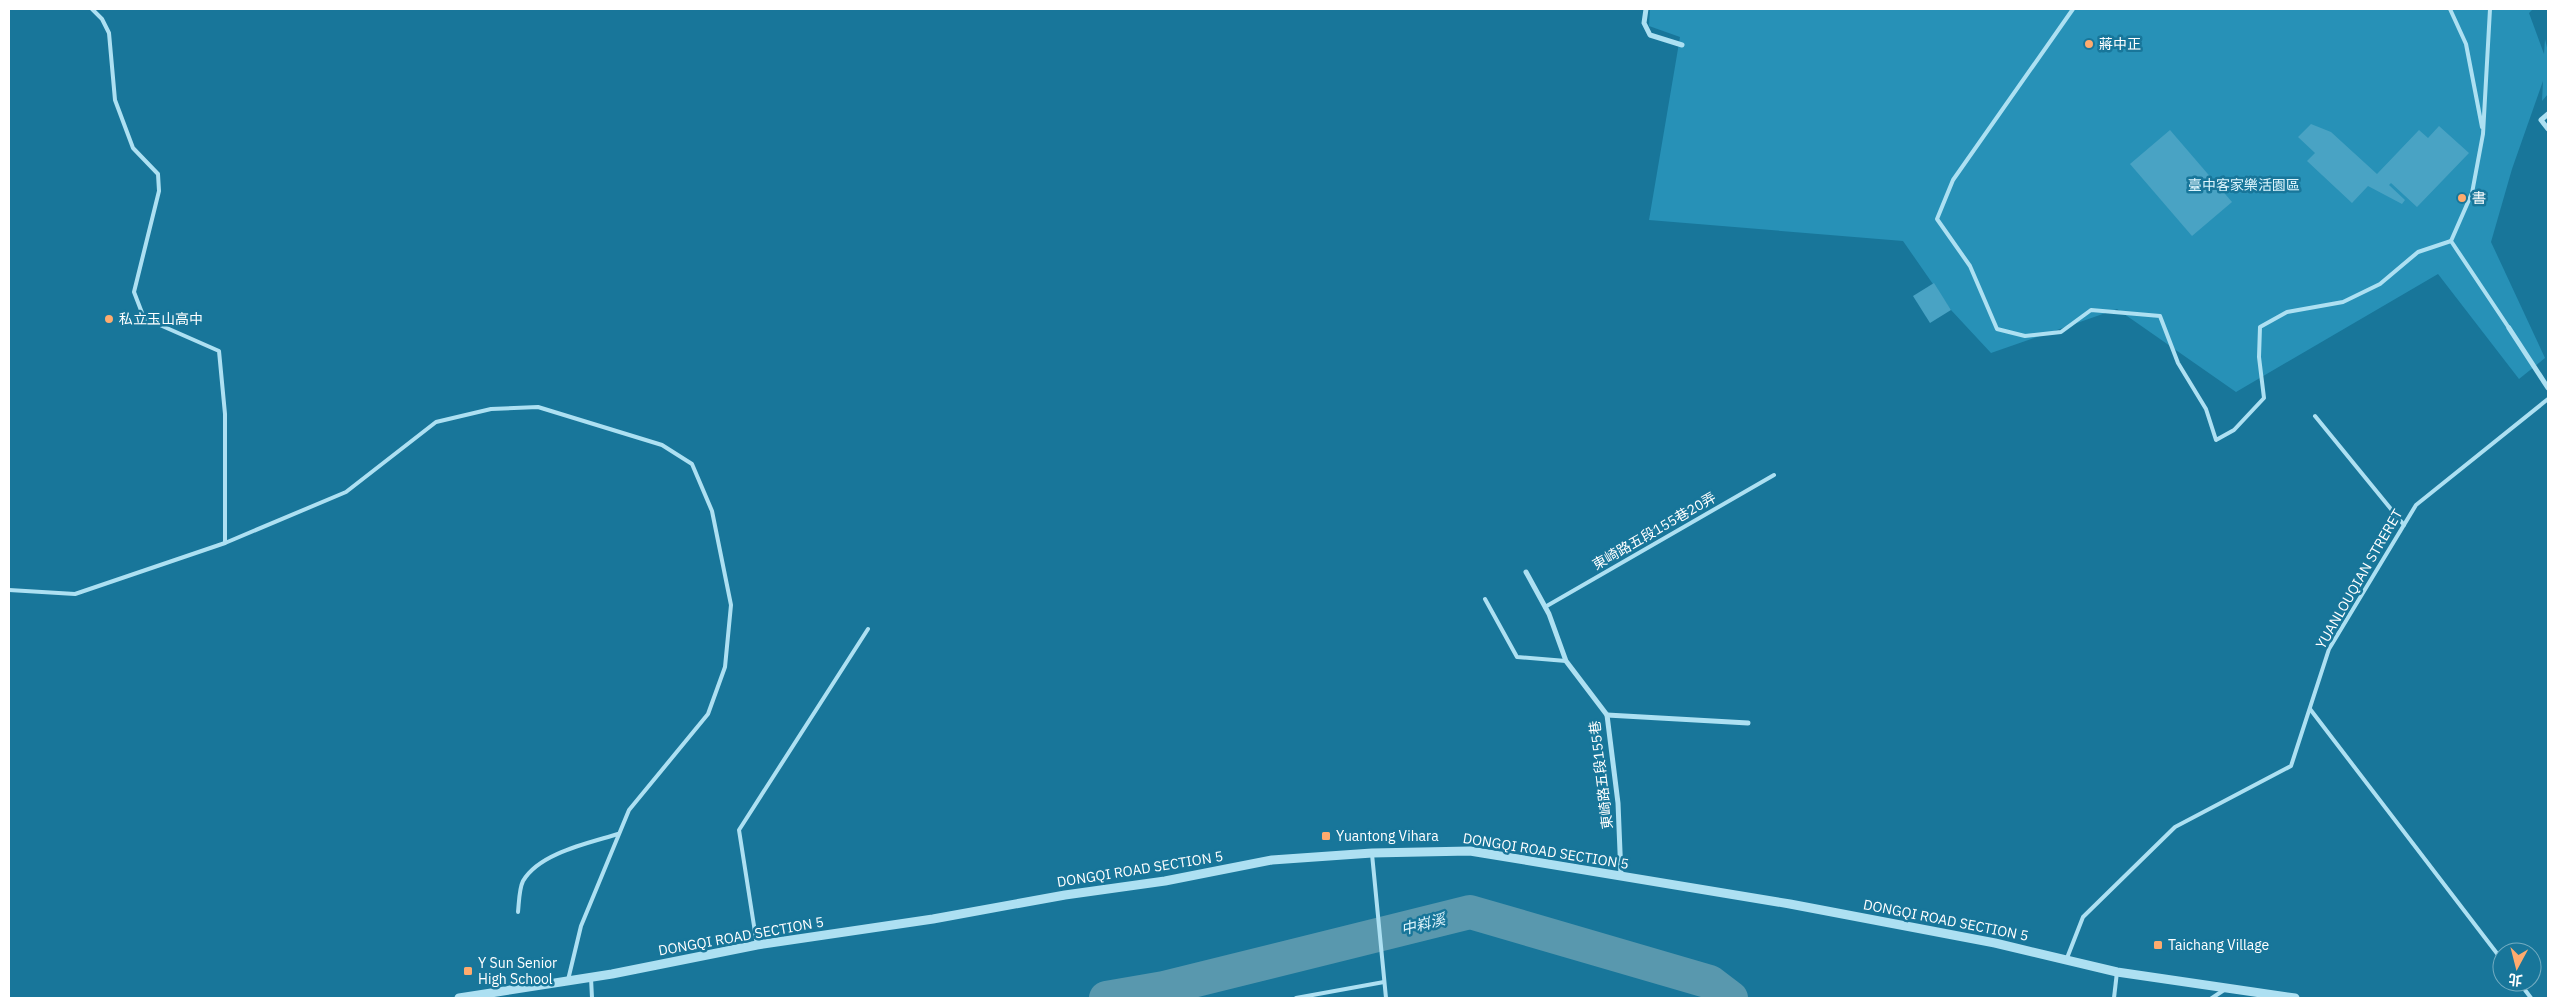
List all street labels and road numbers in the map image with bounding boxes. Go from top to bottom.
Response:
street label: 東崎路五段155巷20弄 [1589,488,1719,574]
street label: YUANLOUQIAN STRERET [2312,506,2406,652]
street label: 東崎路五段155巷 [1585,720,1617,830]
street label: DONGQI ROAD SECTION 5 [1462,829,1630,873]
street label: DONGQI ROAD SECTION 5 [1056,847,1224,891]
street label: DONGQI ROAD SECTION 5 [1862,895,2030,945]
street label: DONGQI ROAD SECTION 5 [657,913,825,959]

